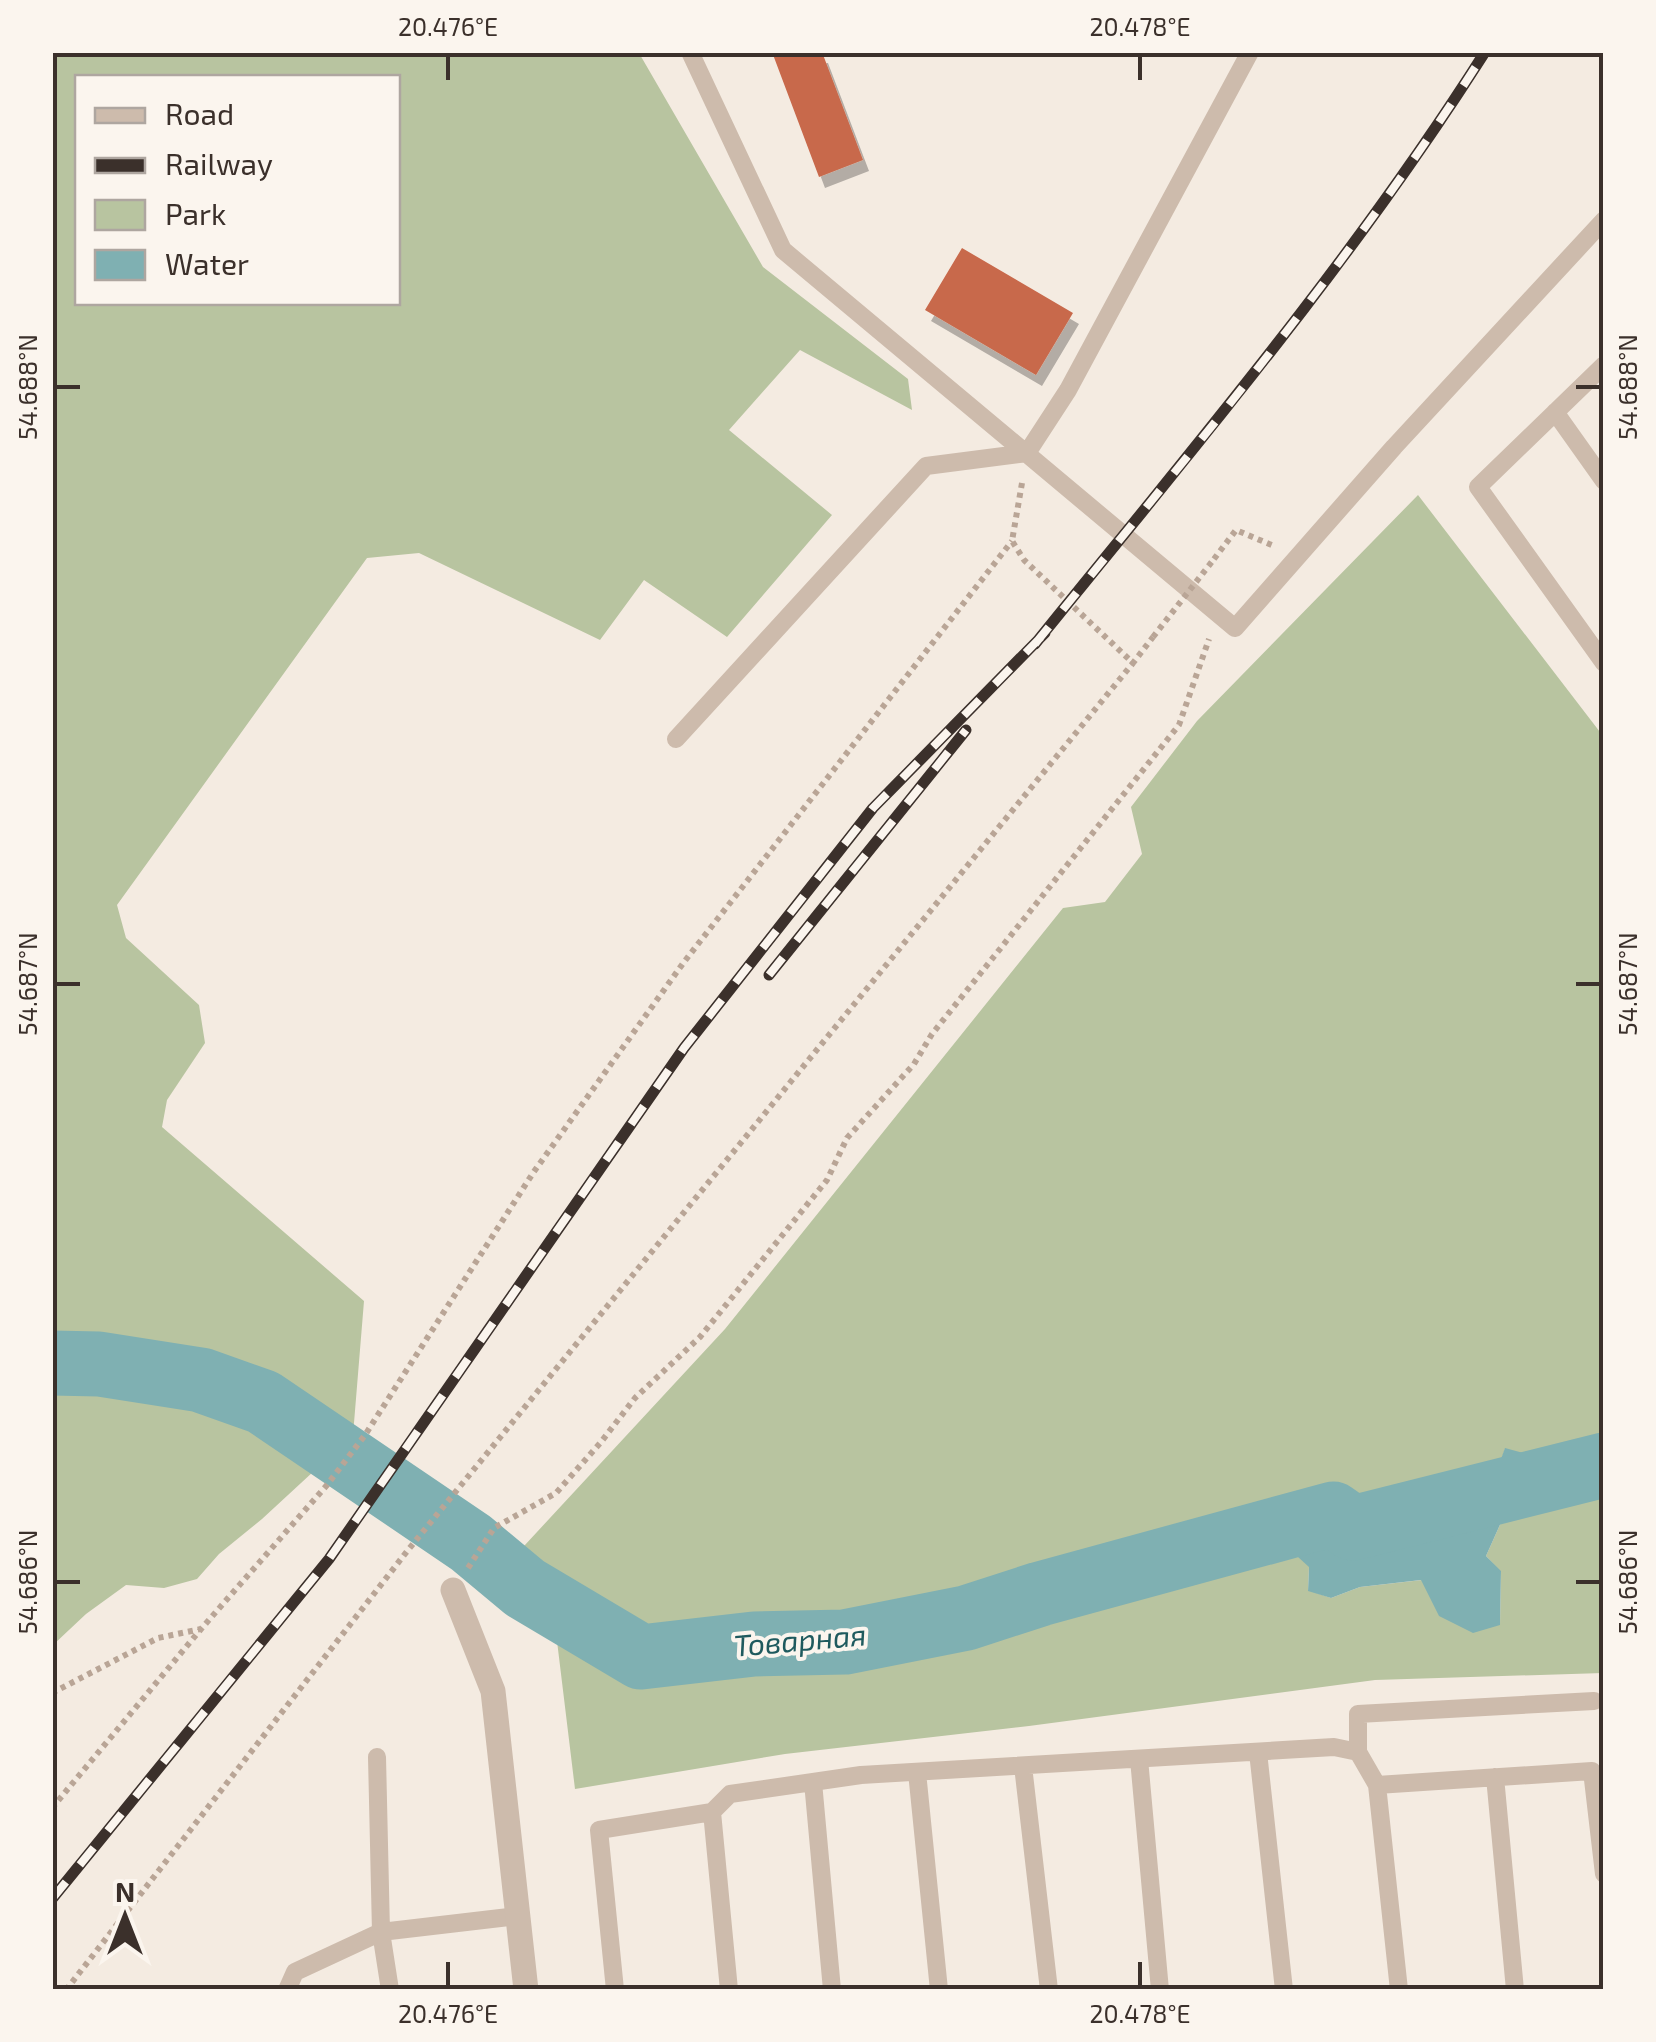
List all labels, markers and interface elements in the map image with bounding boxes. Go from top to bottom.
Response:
text: 20.476°E [398,11,498,41]
text: 20.478°E [1089,11,1191,41]
legend [75,75,400,305]
text: Road [165,95,234,131]
text: Railway [165,145,273,181]
text: Park [165,195,226,231]
text: Water [165,245,249,281]
text: 54.688°N [12,334,42,440]
text: 54.688°N [1612,334,1642,440]
text: 54.687°N [12,932,42,1036]
text: 54.687°N [1612,932,1642,1036]
text: 54.686°N [12,1530,42,1634]
text: 54.686°N [1612,1530,1642,1634]
water label: Товарная [732,1615,868,1663]
north arrow [75,1867,175,1967]
text: N [115,1874,135,1908]
text: 20.476°E [398,1998,498,2028]
text: 20.478°E [1089,1998,1191,2028]

